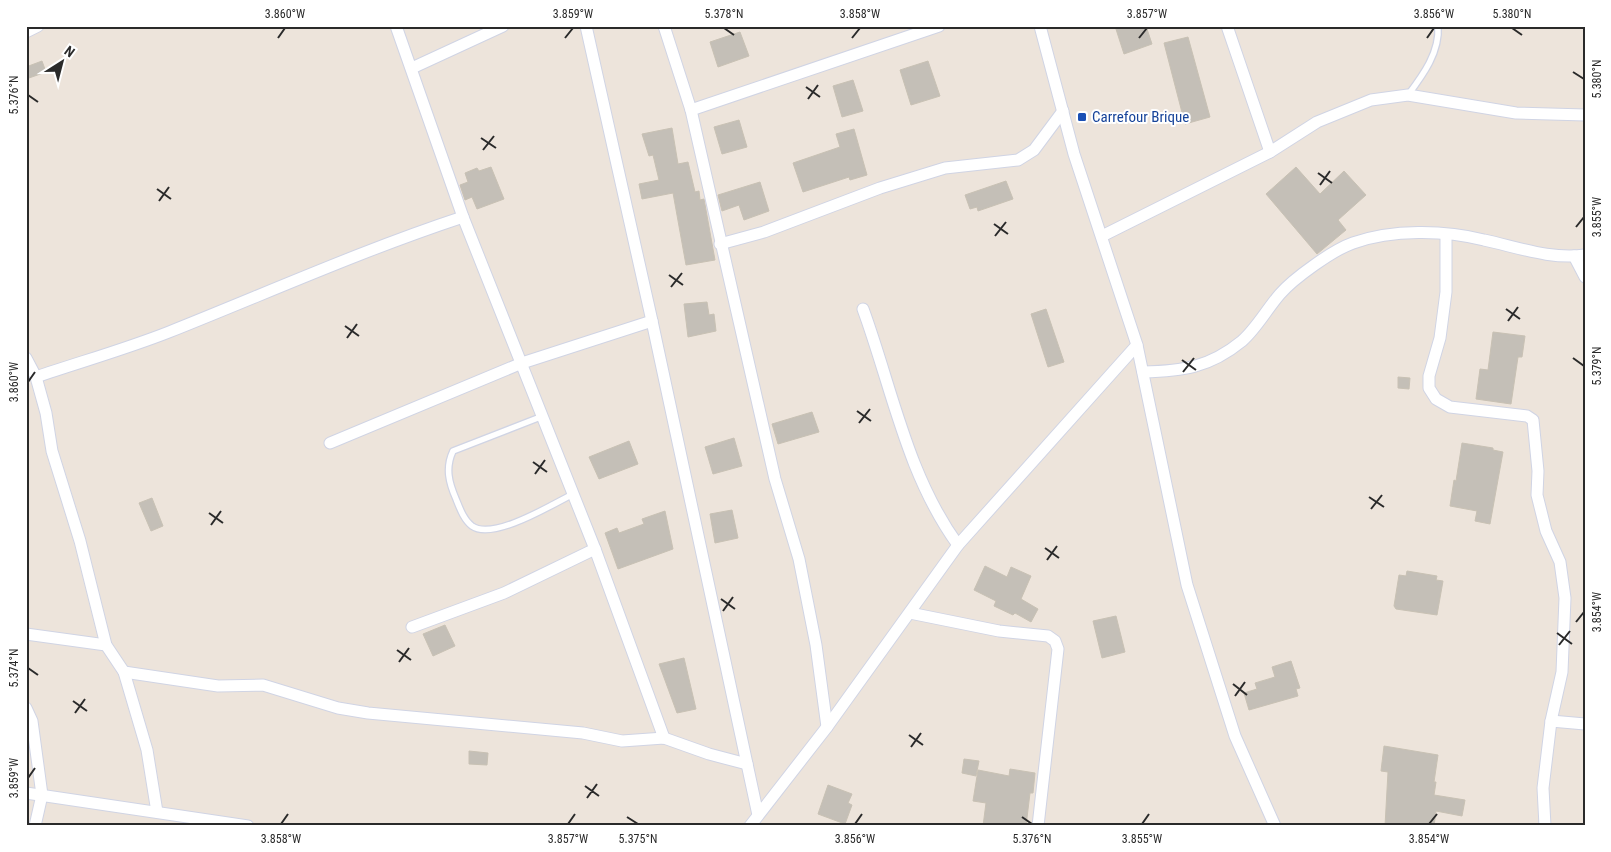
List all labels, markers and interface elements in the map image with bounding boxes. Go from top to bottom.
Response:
text: 3.860°W [265,7,305,21]
text: 3.859°W [553,7,593,21]
text: 5.378°N [705,7,743,21]
text: 3.858°W [840,7,880,21]
text: 3.857°W [1127,7,1167,21]
text: 3.856°W [1414,7,1454,21]
text: 5.380°N [1493,7,1531,21]
north arrow [38,38,88,88]
text: N [61,42,78,60]
text: 5.380°N [1590,60,1604,98]
text: 5.376°N [7,76,21,114]
place label: Carrefour Brique [1092,108,1189,126]
marker: Carrefour Brique [1076,111,1088,123]
text: 3.855°W [1590,197,1604,237]
text: 5.379°N [1590,347,1604,385]
text: 3.860°W [7,362,21,402]
text: 3.854°W [1590,592,1604,632]
text: 5.374°N [7,649,21,687]
text: 3.859°W [7,758,21,798]
text: 3.858°W [261,832,301,846]
text: 3.857°W [548,832,588,846]
text: 5.375°N [619,832,657,846]
text: 3.856°W [835,832,875,846]
text: 5.376°N [1013,832,1051,846]
text: 3.855°W [1122,832,1162,846]
text: 3.854°W [1409,832,1449,846]

